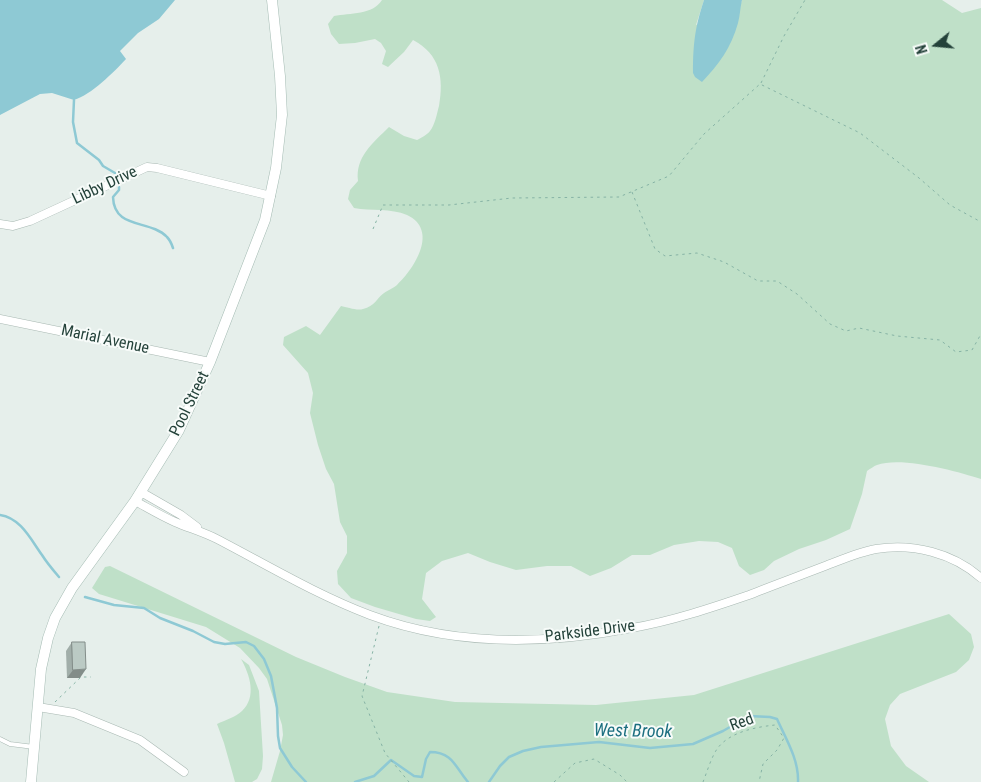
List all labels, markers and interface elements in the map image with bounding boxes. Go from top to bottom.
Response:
north arrow [911,20,961,70]
text: N [913,43,931,56]
street label: Libby Drive [70,163,140,209]
street label: Marial Avenue [59,321,151,359]
street label: Pool Street [166,368,214,440]
street label: Parkside Drive [544,617,636,647]
street label: Red [727,710,757,736]
water label: West Brook [594,721,672,743]

